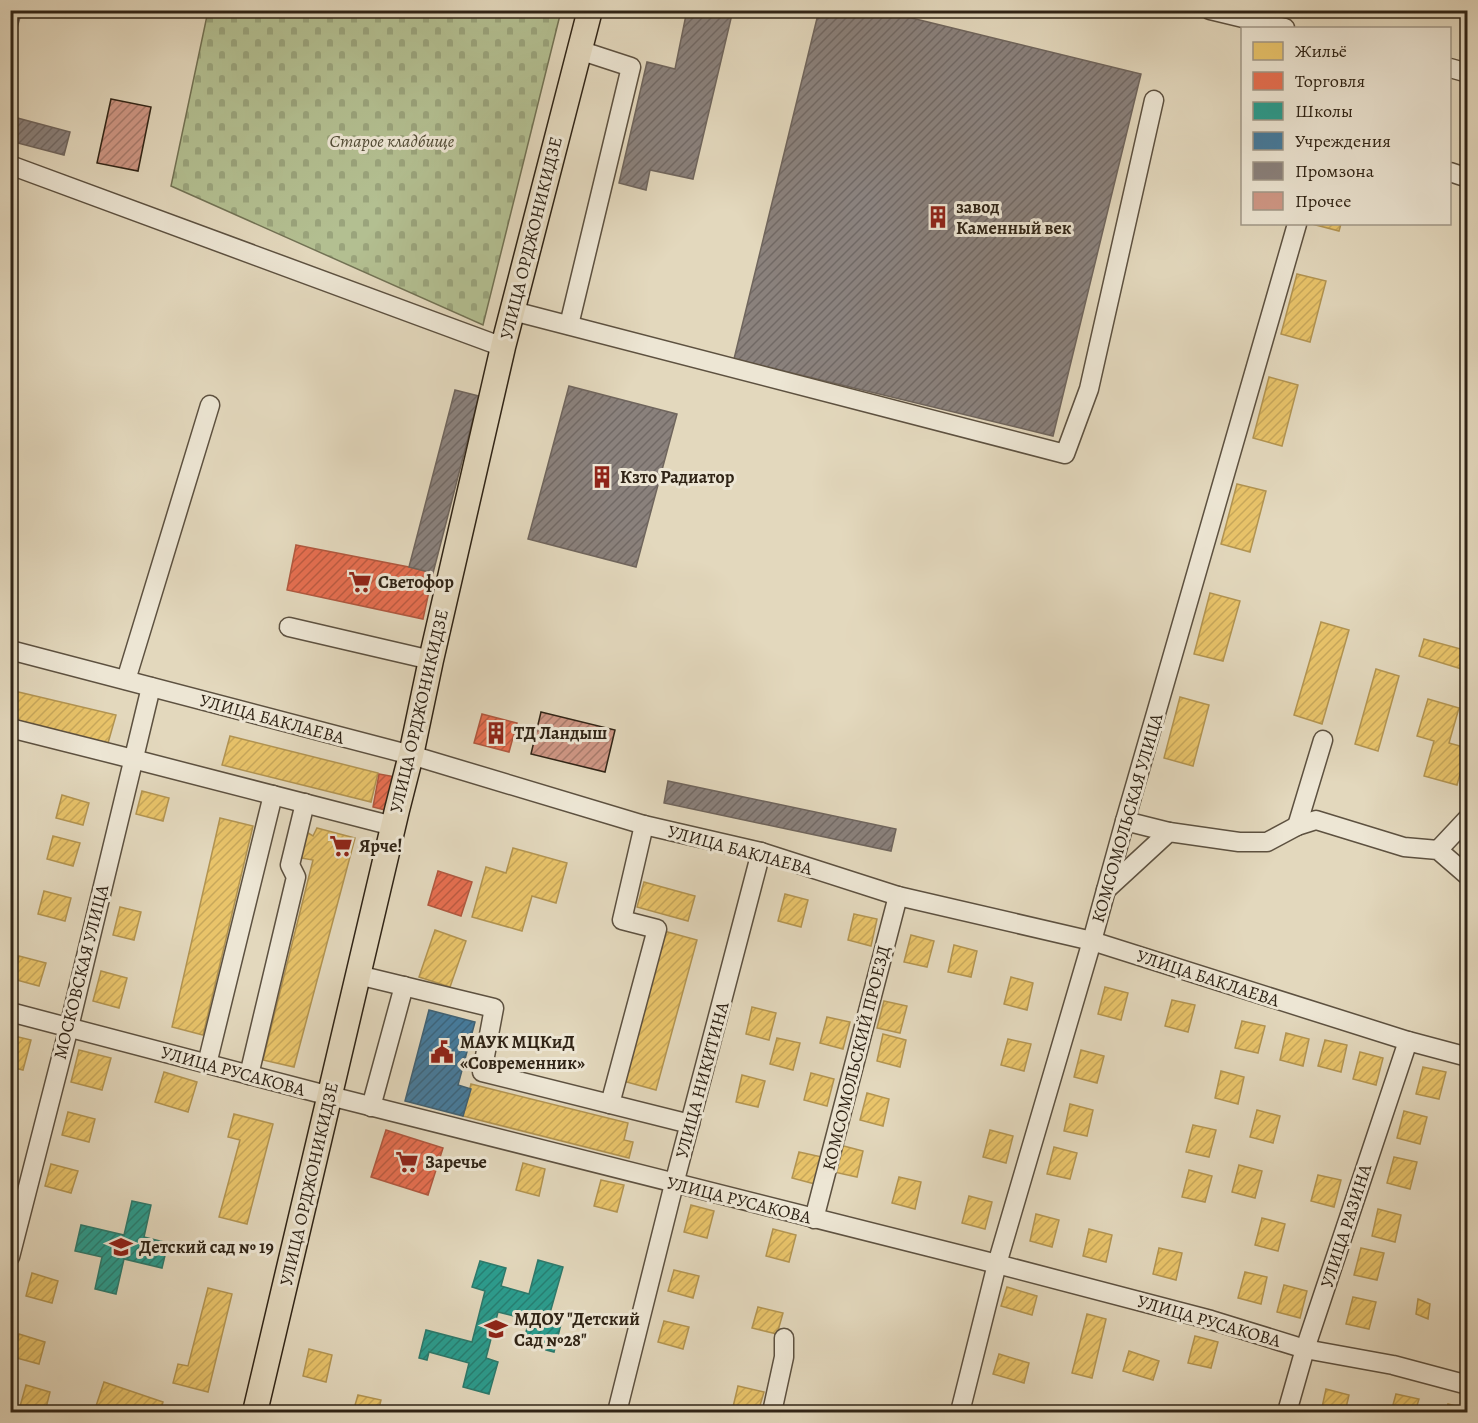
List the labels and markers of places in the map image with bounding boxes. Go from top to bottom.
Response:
place label: завод Каменный век [956,195,1072,240]
building icon: завод Каменный век [925,204,951,230]
building icon: Кзто Радиатор [589,464,615,490]
place label: Кзто Радиатор [620,465,735,489]
supermarket icon: Светофор [347,569,373,595]
place label: Светофор [378,570,454,594]
building icon: ТД Ландыш [483,720,509,746]
place label: ТД Ландыш [514,721,607,745]
supermarket icon: Ярче! [328,833,354,859]
place label: Ярче! [359,834,402,858]
place label: МАУК МЦКиД «Современник» [460,1030,585,1075]
public building icon: МАУК МЦКиД «Современник» [429,1039,455,1065]
supermarket icon: Заречье [394,1149,420,1175]
place label: Заречье [425,1150,487,1174]
school or university icon: Детский сад № 19 [108,1234,134,1260]
place label: Детский сад № 19 [139,1235,274,1259]
place label: МДОУ "Детский Сад №28" [514,1307,640,1352]
school or university icon: МДОУ "Детский Сад №28" [483,1316,509,1342]

